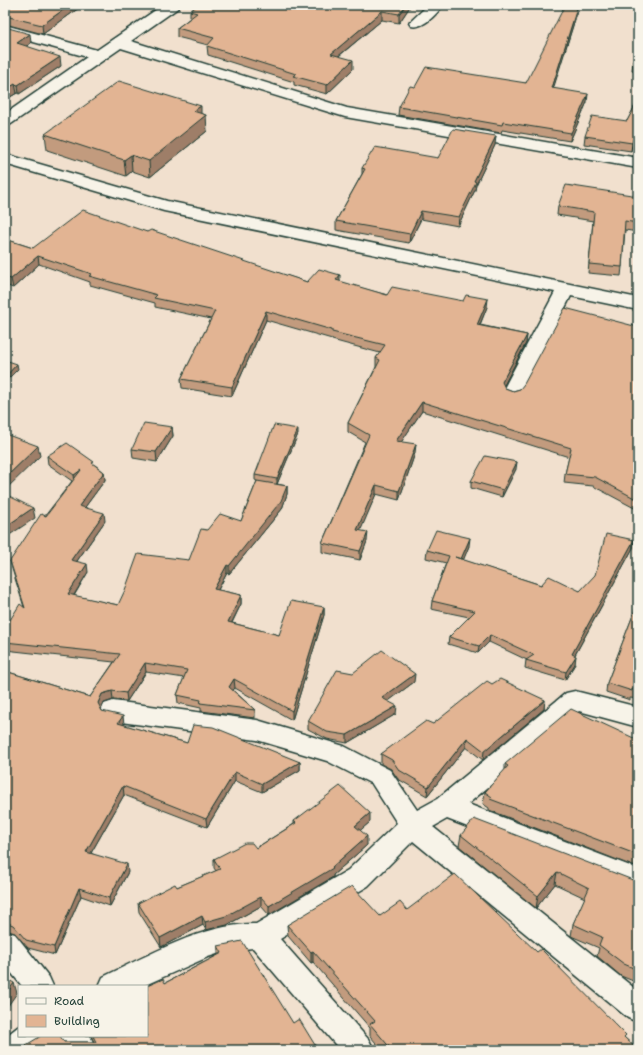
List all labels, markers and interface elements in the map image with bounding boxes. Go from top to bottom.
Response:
legend [18,985,148,1037]
text: Road [54,993,85,1009]
text: Building [54,1013,100,1029]

